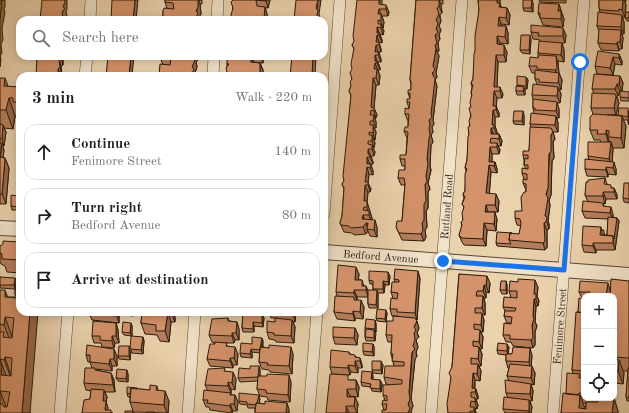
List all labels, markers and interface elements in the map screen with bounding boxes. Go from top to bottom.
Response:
search box [16,16,328,60]
icon: search [30,27,52,49]
text: Search here [62,31,139,46]
route start [571,53,589,71]
text: 3 min [32,90,75,107]
text: Walk · 220 m [235,91,312,104]
text: Continue [71,137,130,152]
icon: ahead [33,141,55,163]
text: 140 m [274,145,311,158]
text: Fenimore Street [71,155,162,168]
street label: Rutland Road [440,173,456,240]
text: Turn right [71,201,142,216]
icon: right [33,205,55,227]
text: 80 m [282,209,311,222]
text: Bedford Avenue [71,219,161,232]
street label: Bedford Avenue [342,249,419,266]
route end [434,252,452,270]
icon: arrive [33,269,55,291]
text: Arrive at destination [71,273,209,288]
street label: Fenimore Street [553,288,569,365]
map controls [581,293,617,401]
button: + [581,293,617,329]
button: − [581,329,617,365]
button: locate [581,365,617,401]

